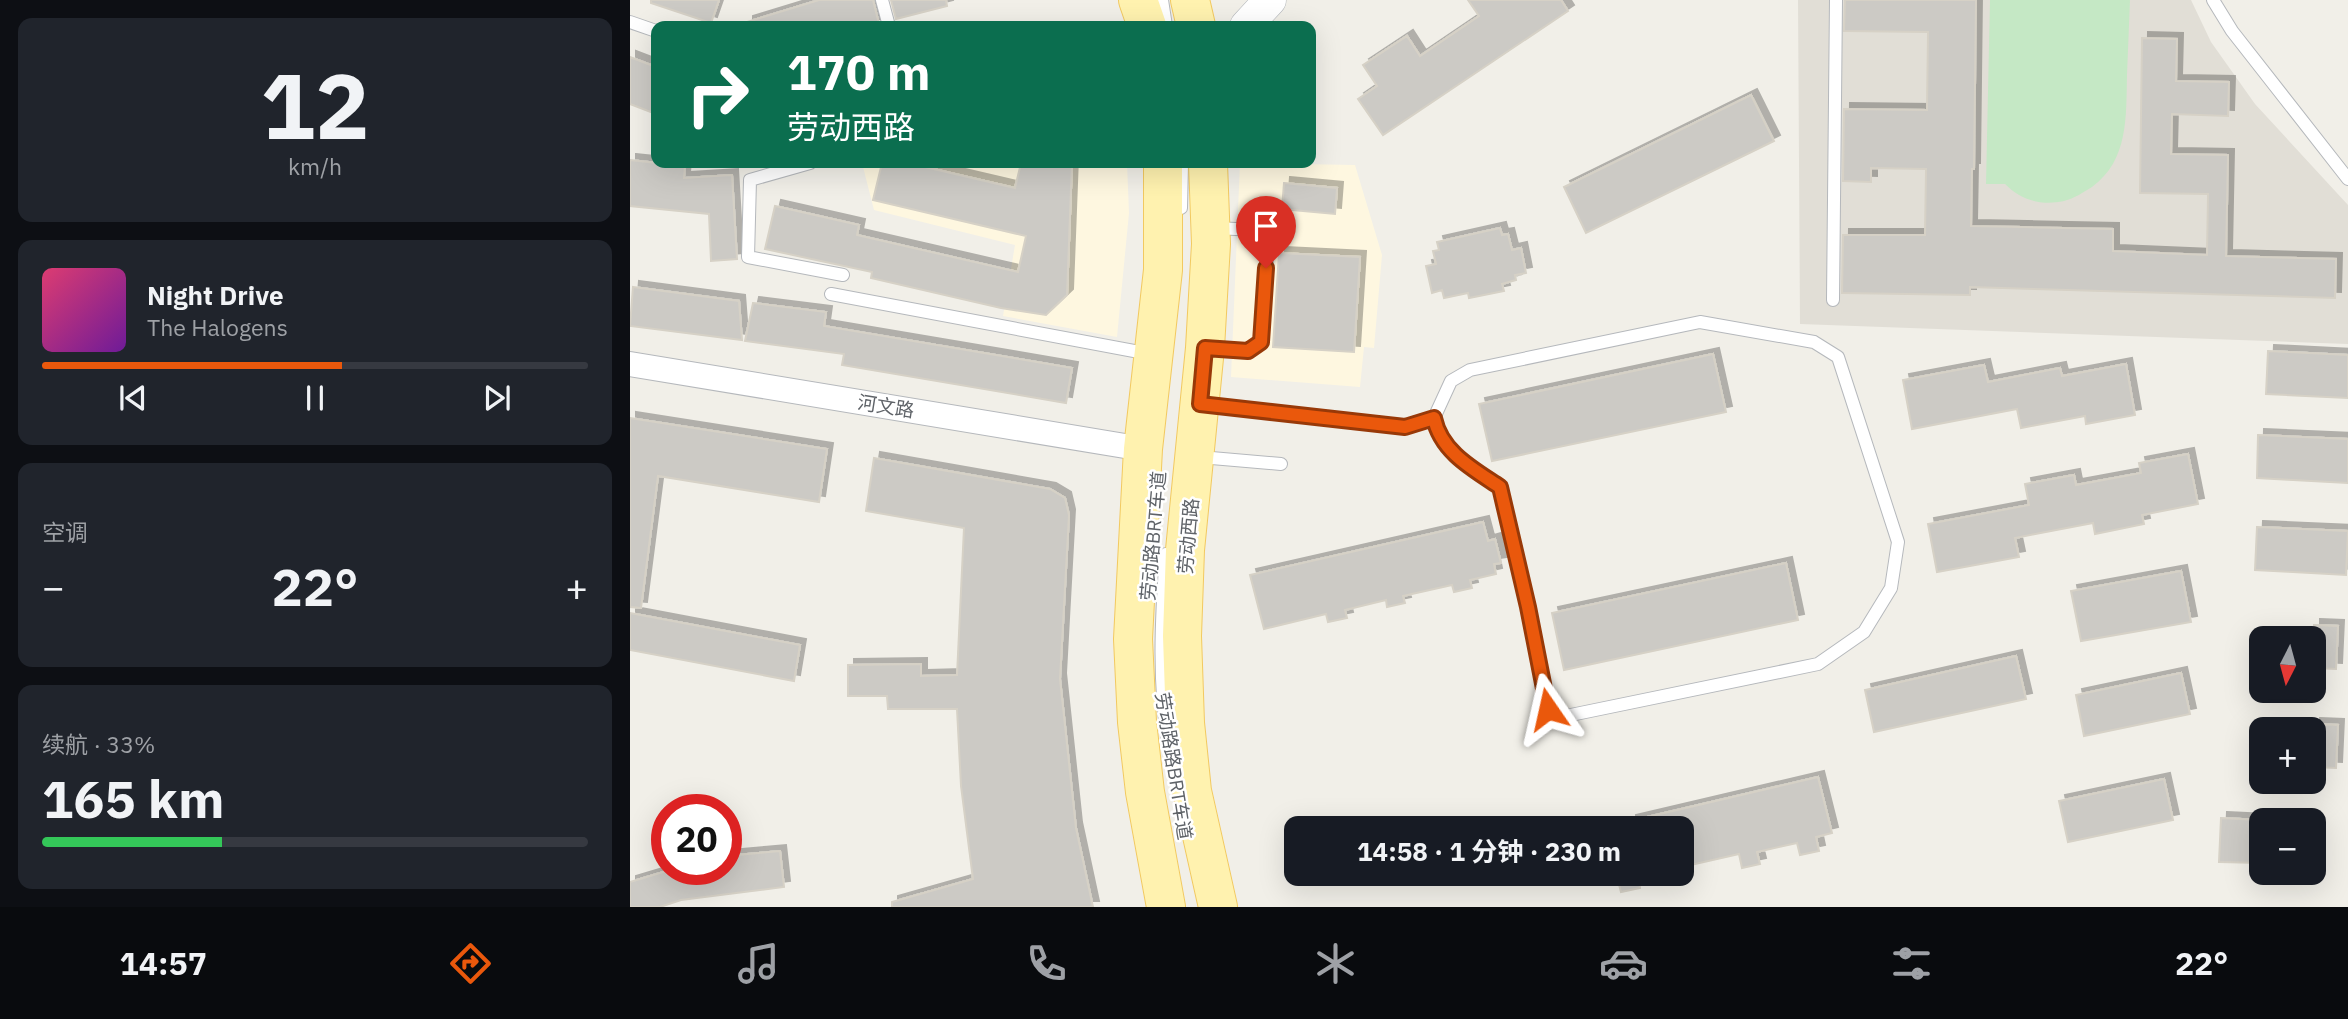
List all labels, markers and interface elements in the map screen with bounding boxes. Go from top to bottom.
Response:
text: 170 m [787,40,931,103]
text: 12 [260,46,370,164]
icon: right [672,49,763,140]
text: 劳动西路 [787,106,915,148]
text: km/h [288,151,342,181]
pin [1236,196,1296,268]
icon: arrive [1247,207,1285,245]
text: Night Drive [147,278,284,312]
text: The Halogens [147,312,288,342]
icon: previous [114,379,152,417]
icon: pause [296,379,334,417]
icon: next [478,379,516,417]
street label: 河文路 [856,390,916,422]
street label: 劳动路BRT车道 [1135,470,1171,602]
street label: 劳动西路 [1173,497,1203,575]
text: 空调 [42,517,88,547]
text: 22° [272,553,358,620]
text: − [42,562,65,611]
text: + [565,562,588,611]
north arrow [2249,626,2326,704]
map controls [2249,626,2326,885]
position arrow [1511,672,1585,746]
street label: 劳动路路BRT车道 [1150,691,1198,841]
button: + [2249,717,2326,794]
text: 续航 · 33% [42,729,155,759]
text: 165 km [42,765,224,832]
speed limit sign: 20 [651,794,742,885]
button: − [2249,808,2326,885]
text: 14:58 · 1 分钟 · 230 m [1357,834,1621,868]
icon: directions [446,939,495,988]
icon: music [734,939,783,988]
icon: phone [1022,939,1071,988]
icon: climate [1311,939,1360,988]
icon: car [1599,939,1648,988]
icon: filters [1887,939,1936,988]
text: 14:57 [120,942,207,984]
text: 22° [2175,942,2228,984]

